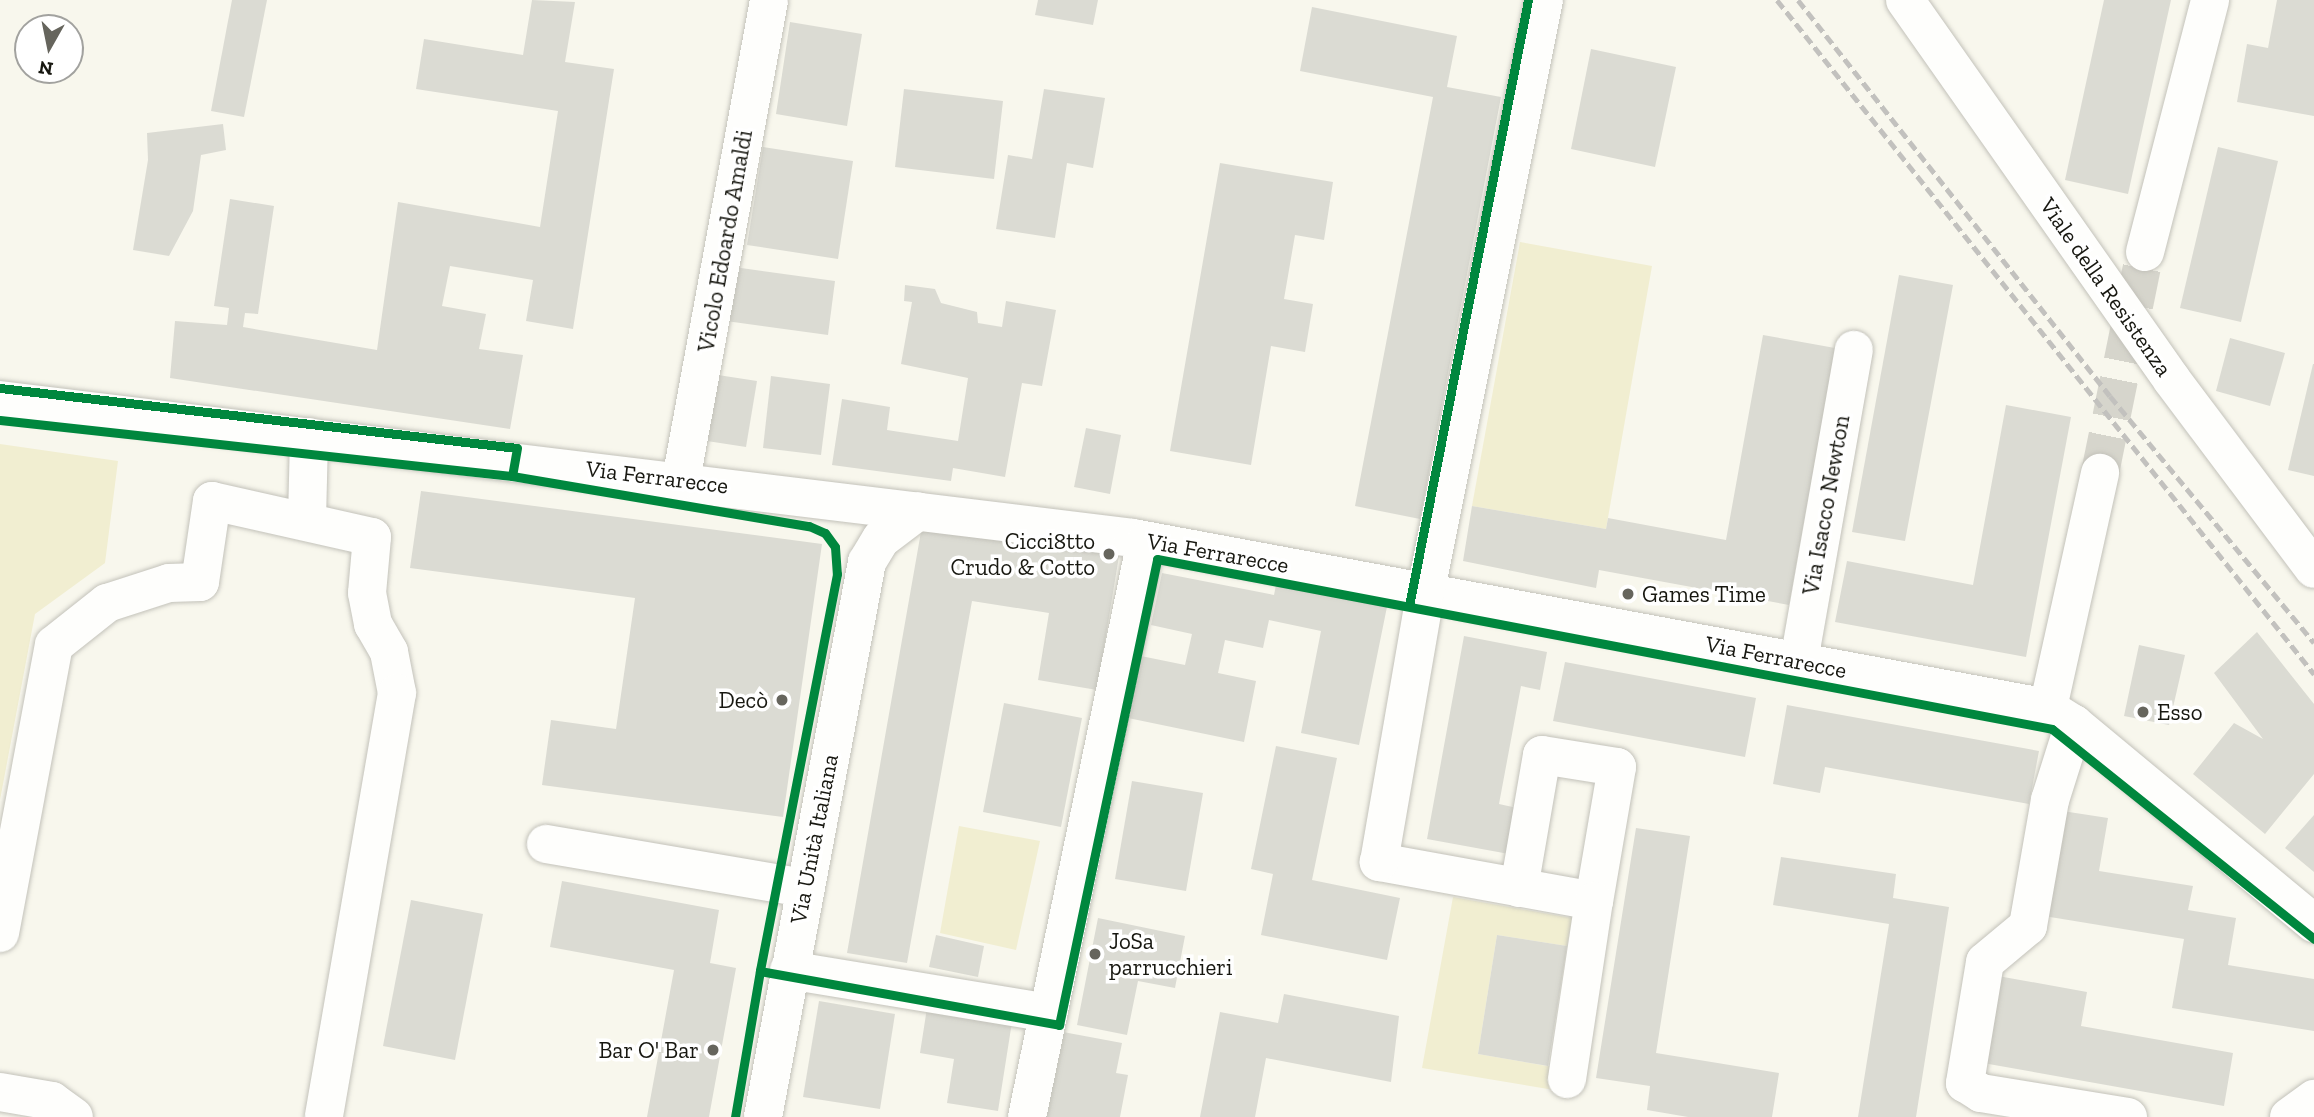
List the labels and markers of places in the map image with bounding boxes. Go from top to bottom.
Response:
place label: Cicci8tto Crudo & Cotto [950,527,1095,581]
marker: Cicci8tto Crudo & Cotto [1101,546,1117,562]
place label: Games Time [1642,580,1766,608]
marker: Games Time [1620,586,1636,602]
place label: Decò [719,686,768,714]
marker: Decò [774,692,790,708]
place label: Esso [2157,698,2202,726]
marker: Esso [2135,704,2151,720]
place label: JoSa parrucchieri [1109,927,1232,981]
marker: JoSa parrucchieri [1087,946,1103,962]
place label: Bar O' Bar [598,1036,699,1064]
marker: Bar O' Bar [705,1042,721,1058]

